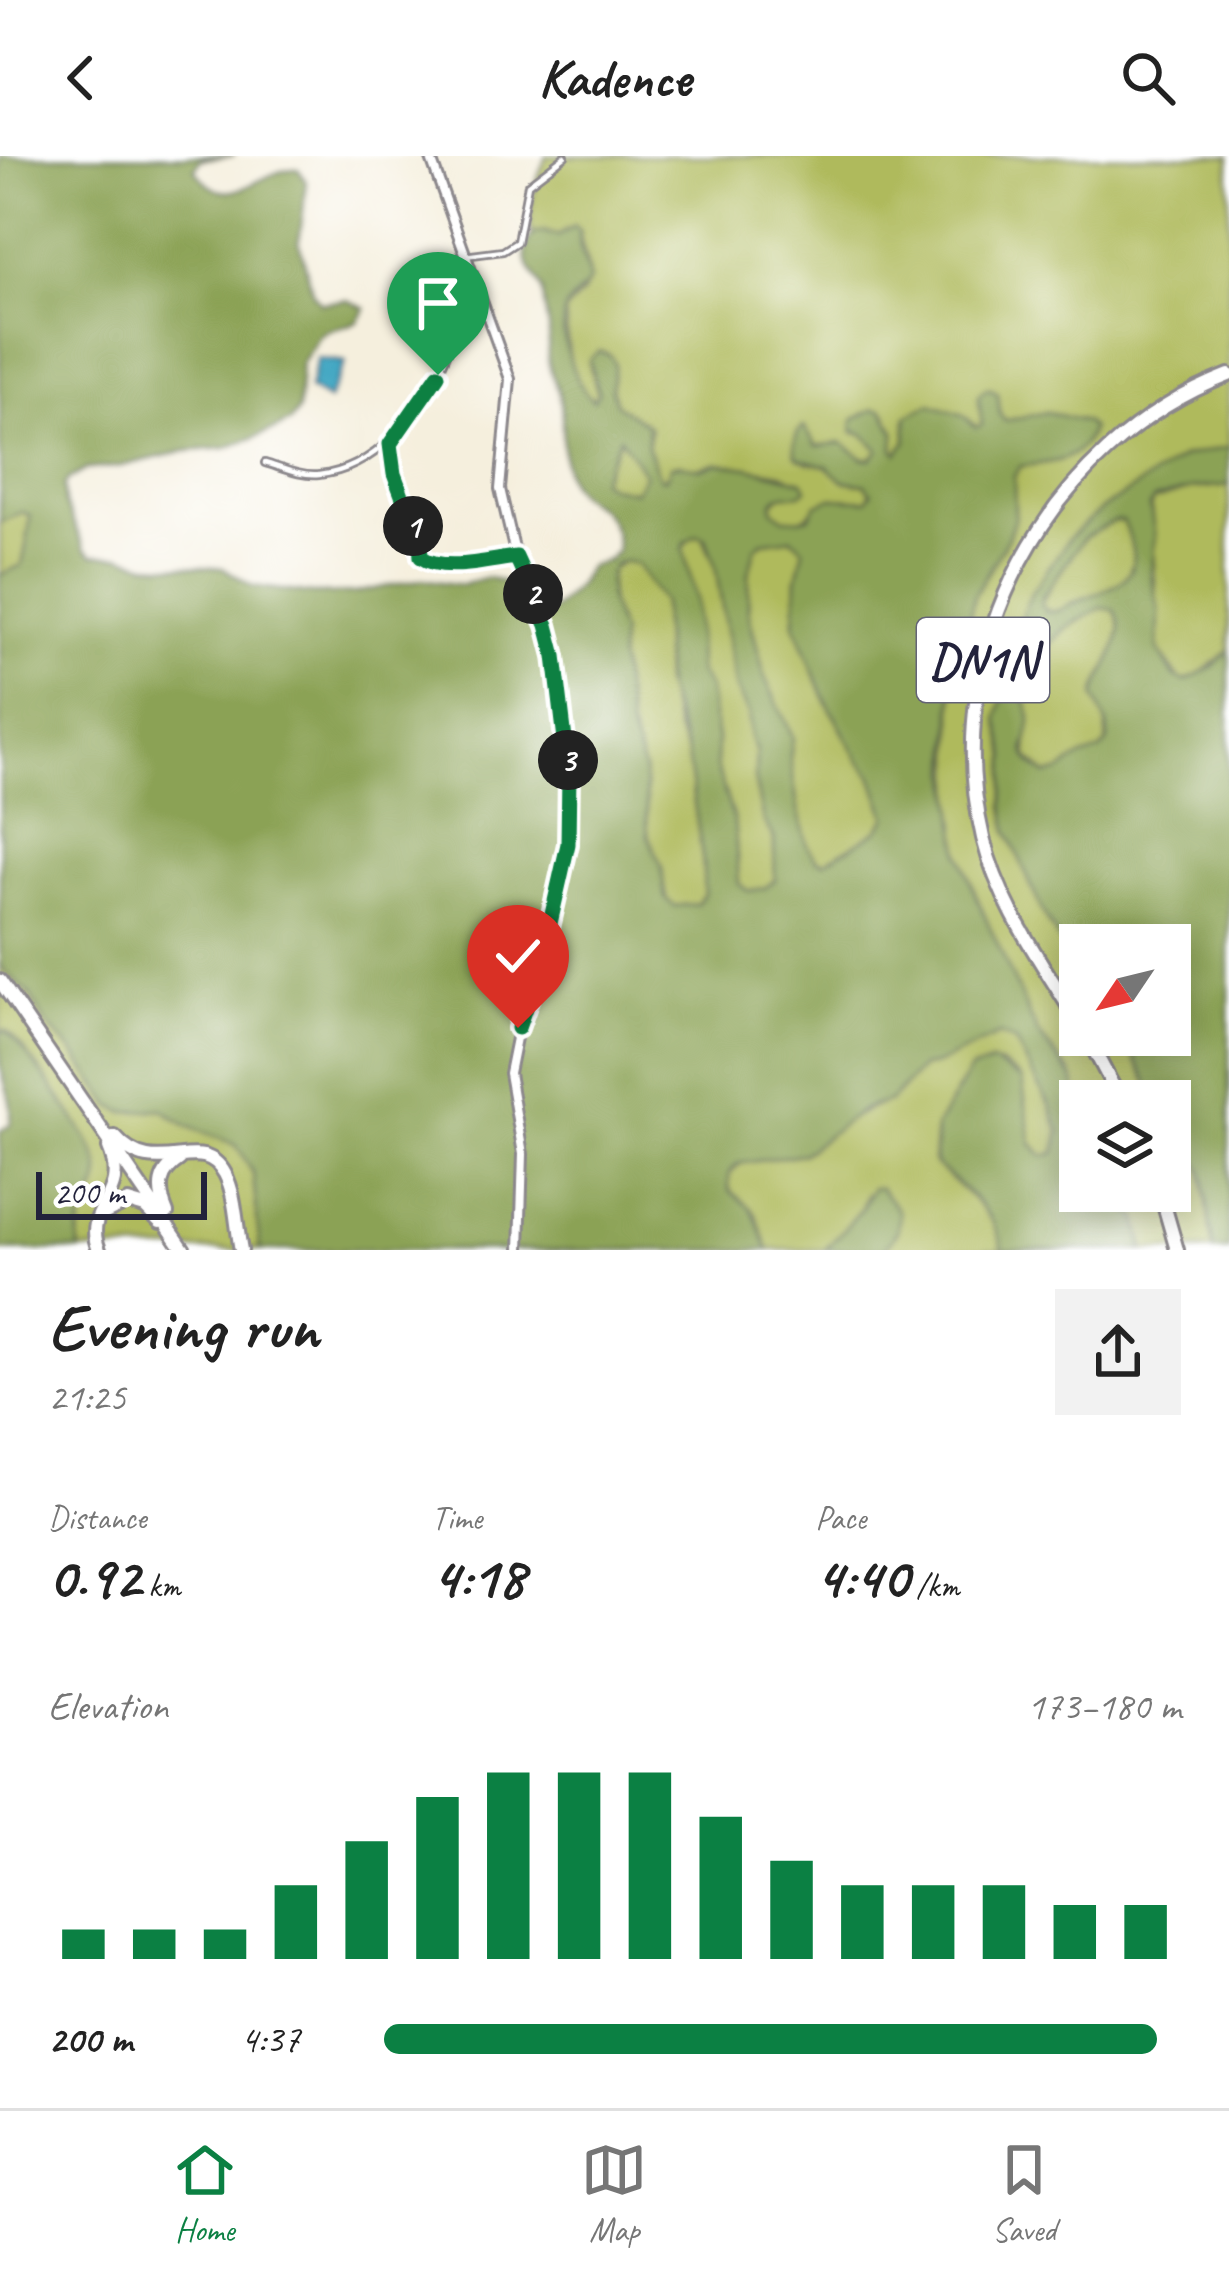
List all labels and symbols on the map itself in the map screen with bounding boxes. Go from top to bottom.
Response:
pin [387,252,489,375]
pin: 1 [383,496,443,556]
pin: 2 [503,564,563,624]
road number: DN1N [917,618,1049,702]
pin: 3 [538,730,598,790]
pin [467,905,569,1028]
north arrow [1059,924,1191,1056]
scale bar [36,1166,207,1219]

